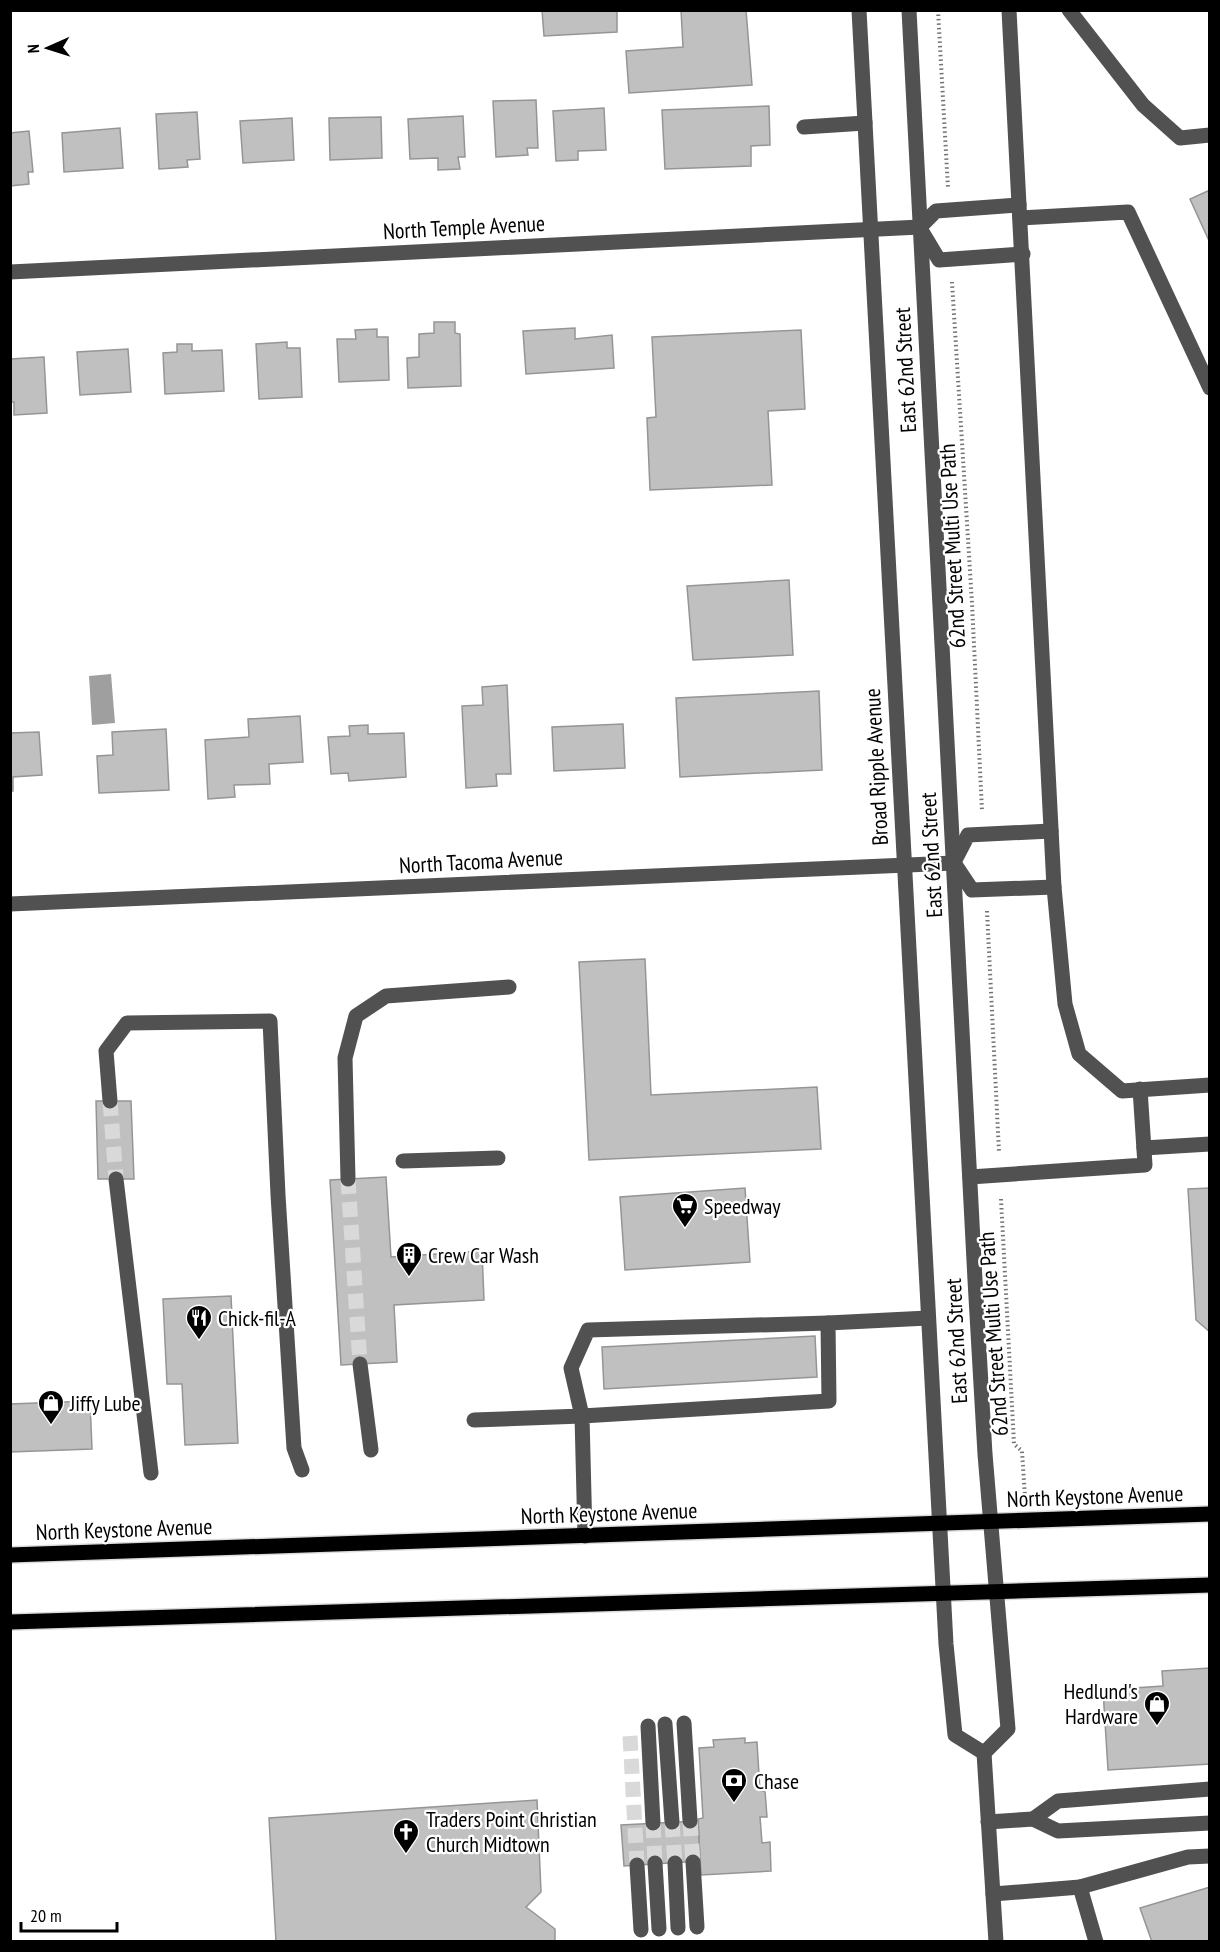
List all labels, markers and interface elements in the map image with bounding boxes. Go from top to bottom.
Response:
north arrow [18,18,78,78]
text: N [23,44,43,54]
street label: North Temple Avenue [382,209,546,245]
street label: East 62nd Street [888,307,922,433]
street label: 62nd Street Multi Use Path [933,443,971,649]
street label: Broad Ripple Avenue [858,688,894,846]
street label: East 62nd Street [914,792,948,918]
street label: North Tacoma Avenue [398,843,564,879]
supermarket icon: Speedway [670,1191,700,1229]
place label: Speedway [704,1192,781,1220]
street label: 62nd Street Multi Use Path [972,1231,1014,1437]
building icon: Crew Car Wash [394,1240,424,1278]
place label: Crew Car Wash [428,1241,539,1269]
street label: East 62nd Street [939,1278,973,1404]
restaurant icon: Chick-fil-A [184,1303,214,1341]
place label: Chick-fil-A [218,1304,297,1332]
shop icon: Jiffy Lube [36,1388,66,1426]
place label: Jiffy Lube [69,1389,141,1417]
street label: North Keystone Avenue [1006,1479,1184,1513]
street label: North Keystone Avenue [520,1496,698,1530]
street label: North Keystone Avenue [35,1512,213,1546]
place label: Hedlund's Hardware [1063,1677,1138,1730]
shop icon: Hedlund's Hardware [1142,1689,1172,1727]
bank icon: Chase [719,1766,749,1804]
place label: Chase [754,1767,799,1795]
place label: Traders Point Christian Church Midtown [426,1805,597,1858]
church icon: Traders Point Christian Church Midtown [391,1817,421,1855]
scale bar [21,1895,117,1933]
text: 20 m [30,1904,62,1927]

